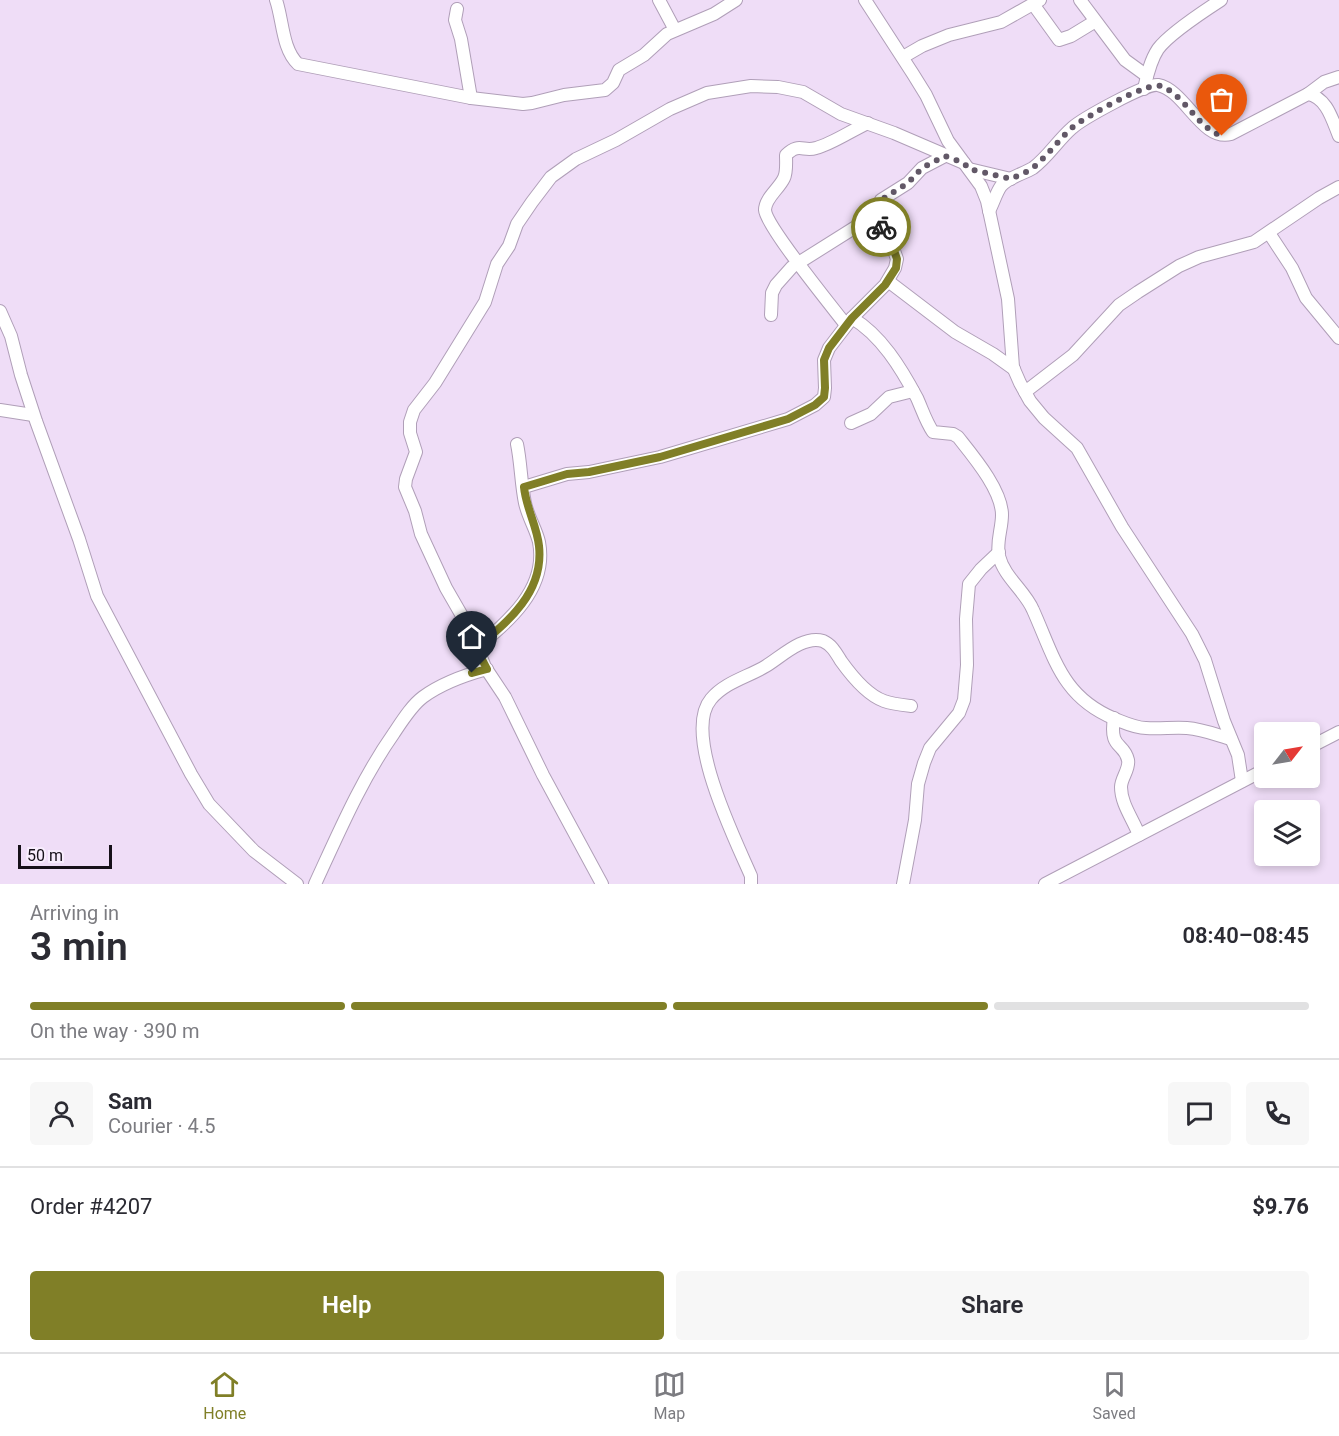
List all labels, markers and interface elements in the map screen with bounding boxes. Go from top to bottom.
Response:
pin [1196,74,1247,136]
icon: bag [1205,83,1238,116]
courier [851,197,911,257]
icon: bike [865,211,898,244]
pin [446,611,497,673]
icon: home [455,620,488,653]
north arrow [1254,722,1320,788]
map controls [1254,722,1320,866]
button: layers [1254,800,1320,866]
scale bar [18,842,112,870]
text: 50 m [27,846,63,865]
text: Arriving in [30,901,119,925]
text: 08:40–08:45 [1182,923,1309,948]
text: 3 min [30,924,128,970]
text: On the way · 390 m [30,1019,199,1043]
button: person [30,1082,93,1145]
button: chat [1168,1082,1231,1145]
button: phone [1246,1082,1309,1145]
text: Sam [108,1089,152,1114]
text: Courier · 4.5 [108,1114,215,1138]
text: Order #4207 [30,1194,152,1219]
text: $9.76 [1252,1194,1309,1219]
button: Help [30,1271,664,1340]
button: Share [676,1271,1309,1340]
tab: Home [203,1368,246,1423]
tab: Map [653,1368,686,1423]
tab: Saved [1092,1368,1136,1423]

